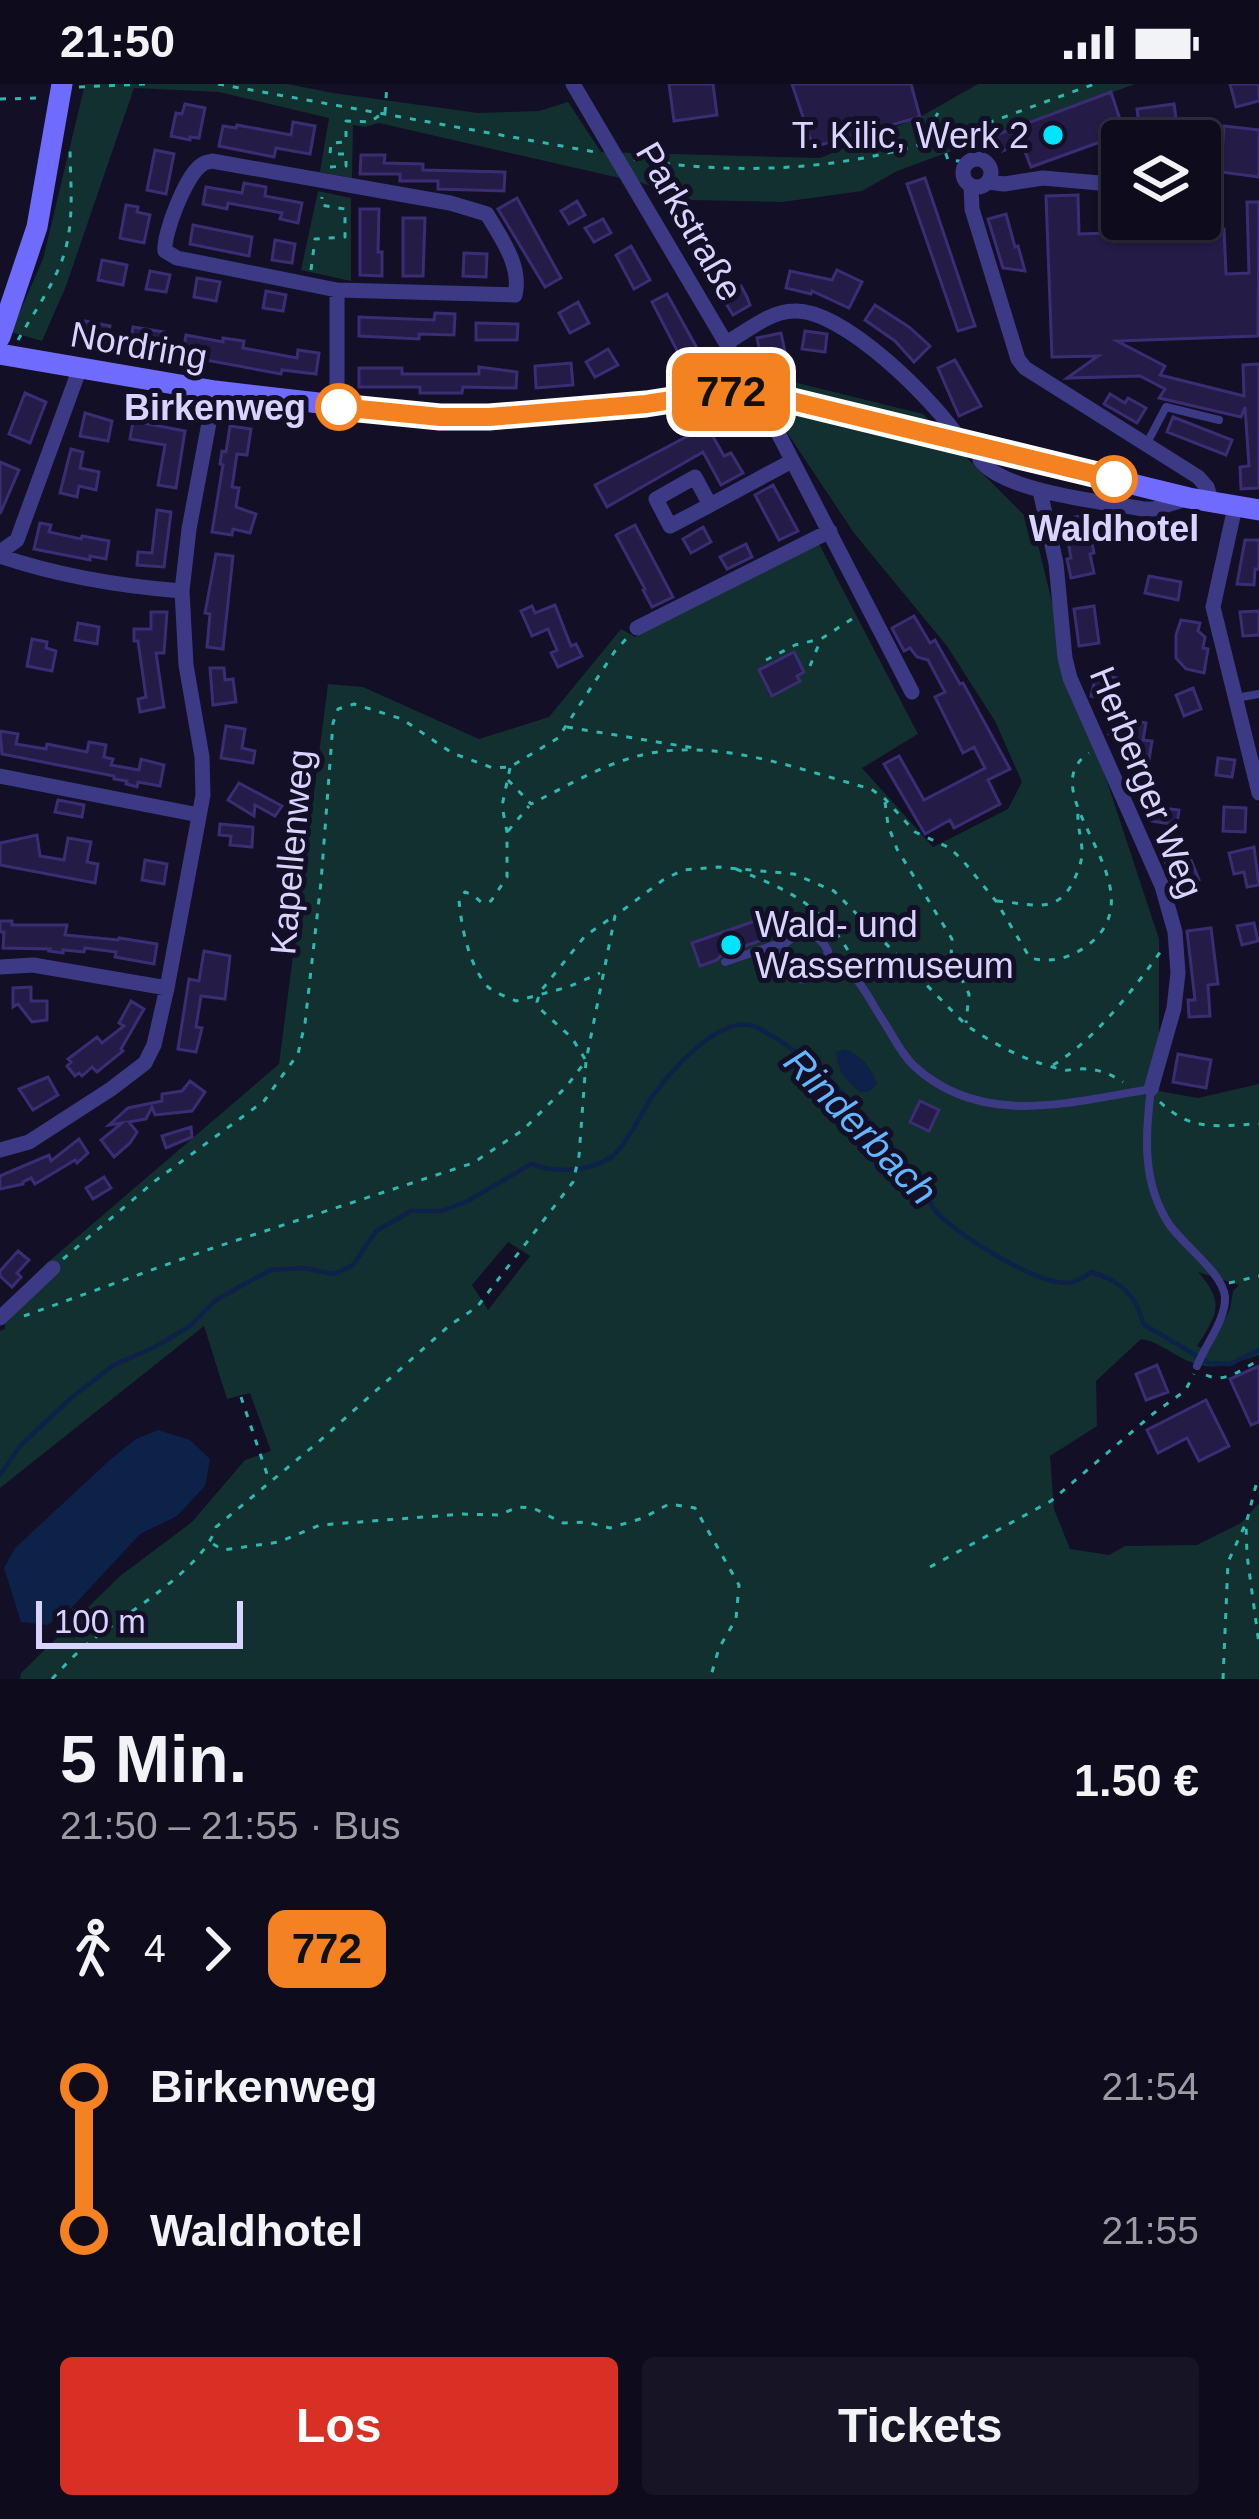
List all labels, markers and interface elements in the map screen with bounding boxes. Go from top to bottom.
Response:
text: 21:50 [60,16,175,67]
place label: T. Kilic, Werk 2 [792,115,1029,156]
map controls [1101,120,1221,240]
button: layers [1101,120,1221,240]
marker: T. Kilic, Werk 2 [1040,122,1066,148]
street label: Parkstraße [628,135,751,308]
street label: Nordring [67,313,210,378]
line badge: 772 [662,353,800,431]
text: 772 [696,368,766,415]
marker: Birkenweg [317,385,361,429]
place label: Birkenweg [124,387,306,428]
marker: Waldhotel [1092,457,1136,501]
place label: Waldhotel [1029,508,1199,549]
street label: Herberger Weg [1082,661,1212,904]
street label: Kapellenweg [262,748,321,957]
place label: Wald- und Wassermuseum [755,904,1014,986]
marker: Wald- und Wassermuseum [718,932,744,958]
water label: Rinderbach [776,1040,945,1213]
scale bar [36,1595,243,1648]
text: 100 m [54,1603,146,1640]
text: 5 Min. [60,1722,247,1796]
text: 1.50 € [1074,1755,1199,1806]
text: 21:50 – 21:55 · Bus [60,1804,400,1847]
icon: walk [60,1916,126,1982]
icon: forward [184,1916,250,1982]
text: 772 [292,1925,362,1972]
text: 4 [144,1927,166,1970]
text: Birkenweg [150,2061,378,2112]
text: 21:54 [1101,2065,1199,2108]
text: Waldhotel [150,2205,363,2256]
text: 21:55 [1101,2209,1199,2252]
button: Los [60,2357,618,2495]
button: Tickets [642,2357,1199,2495]

